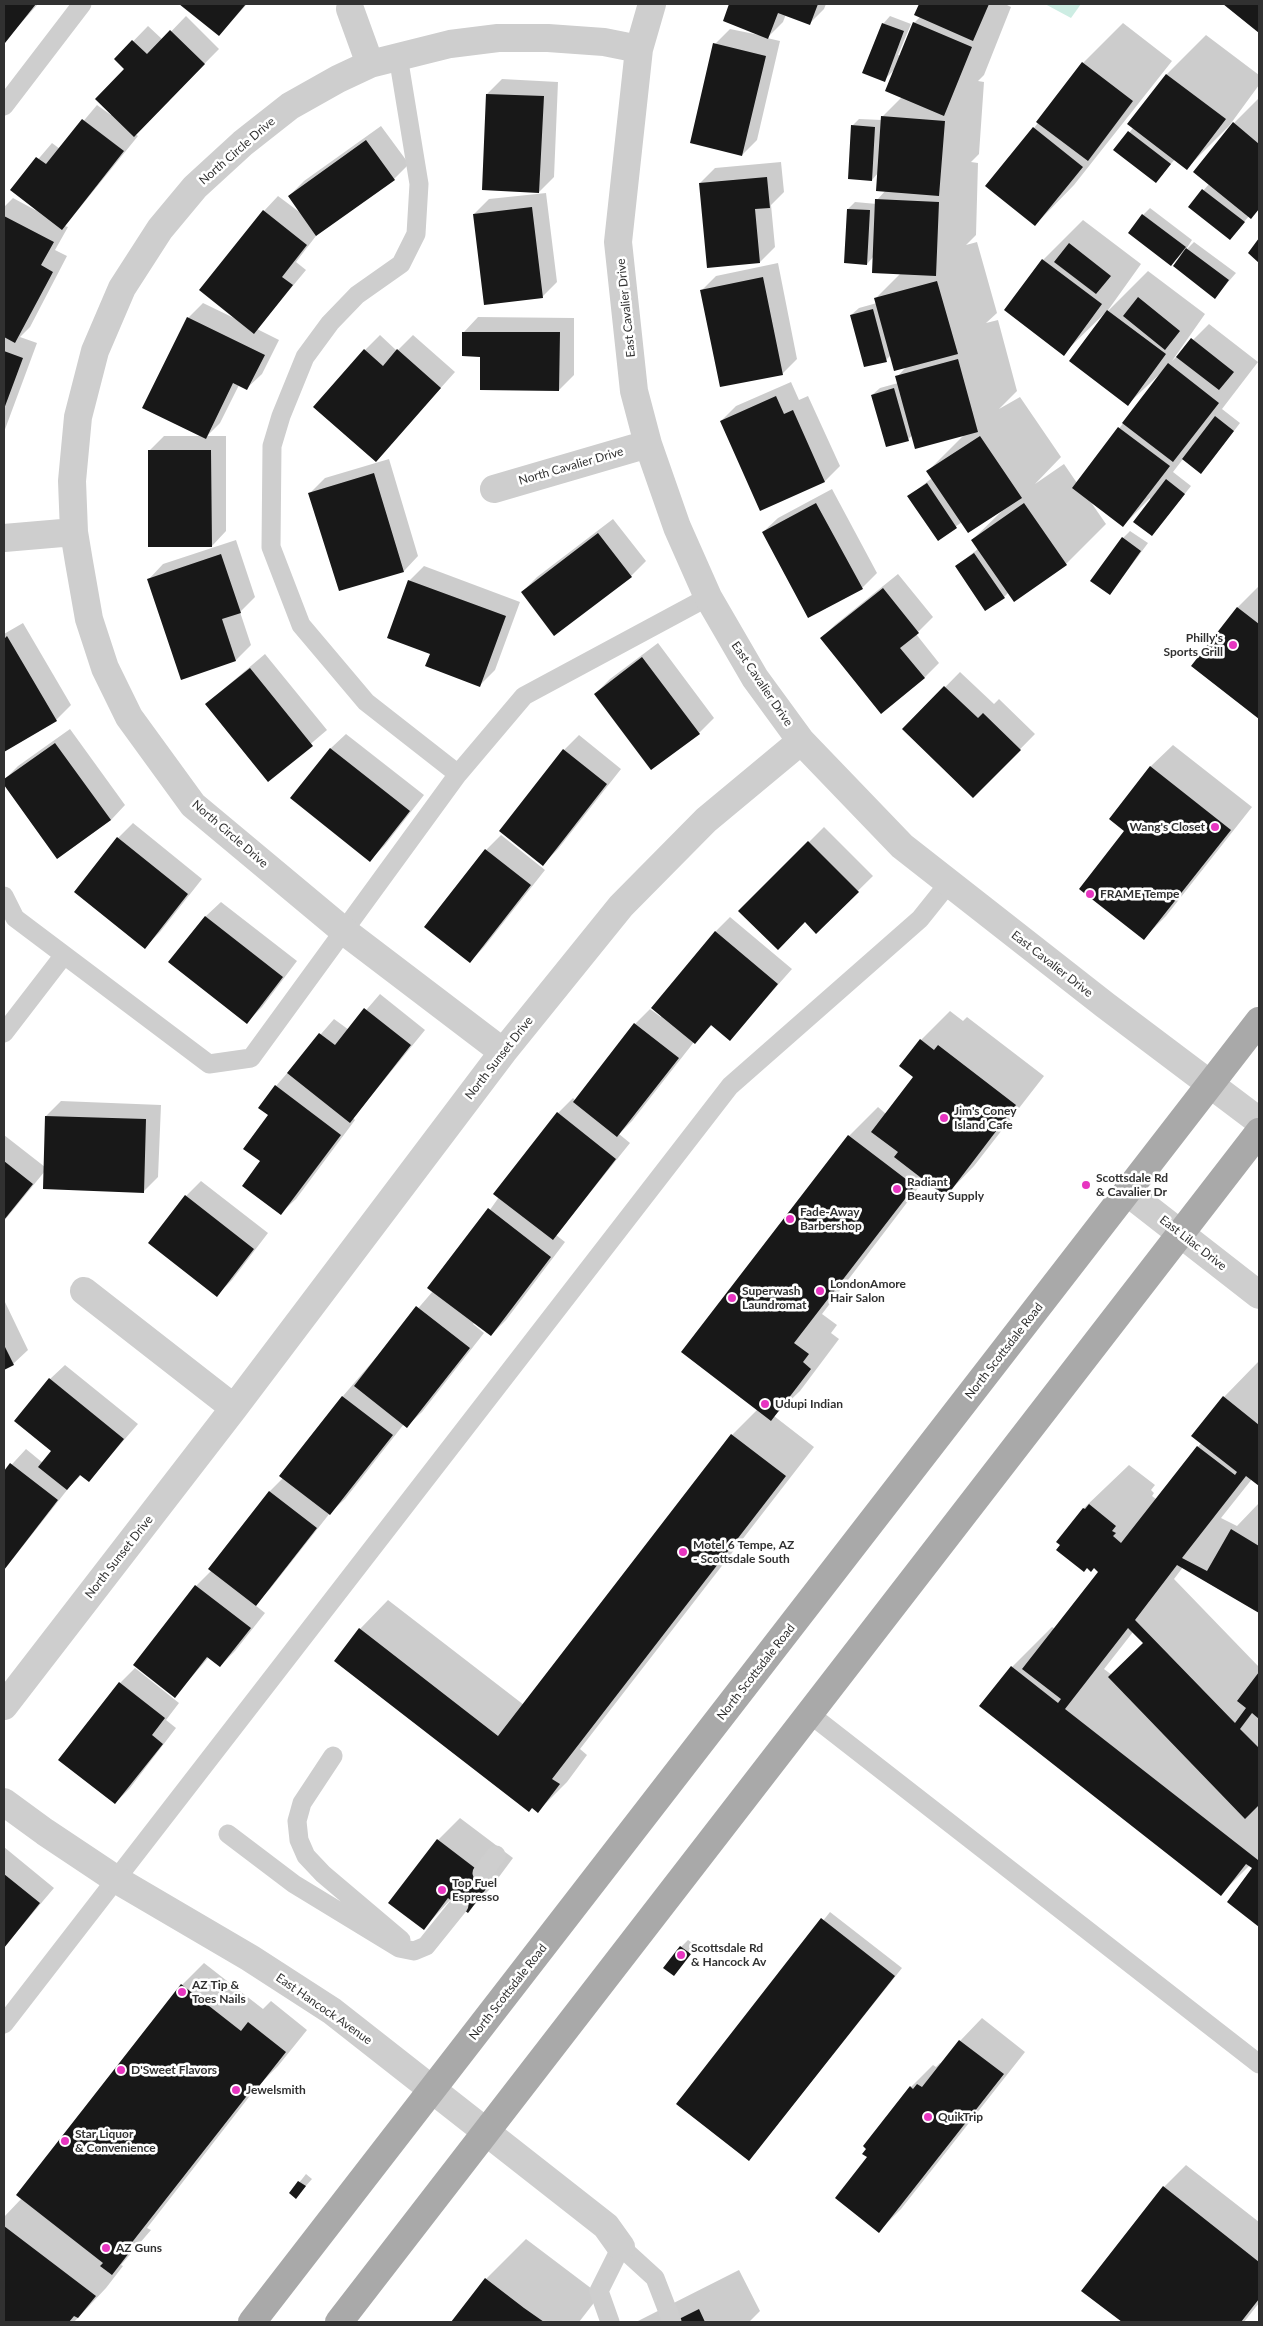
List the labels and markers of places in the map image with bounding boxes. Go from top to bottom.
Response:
place label: Philly's Sports Grill [1164,631,1223,659]
marker: Philly's Sports Grill [1227,639,1239,651]
place label: Wang's Closet [1129,820,1205,834]
marker: Wang's Closet [1209,821,1221,833]
place label: FRAME Tempe [1100,887,1179,901]
marker: FRAME Tempe [1084,888,1096,900]
place label: Jim's Coney Island Cafe [954,1104,1017,1132]
marker: Jim's Coney Island Cafe [938,1112,950,1124]
place label: Scottsdale Rd & Cavalier Dr [1096,1171,1168,1199]
place label: Radiant Beauty Supply [907,1175,984,1203]
marker: Scottsdale Rd & Cavalier Dr [1080,1179,1092,1191]
marker: Radiant Beauty Supply [891,1183,903,1195]
place label: Fade-Away Barbershop [800,1205,862,1233]
marker: Fade-Away Barbershop [784,1213,796,1225]
place label: LondonAmore Hair Salon [830,1277,906,1305]
place label: Superwash Laundromat [742,1284,806,1312]
marker: LondonAmore Hair Salon [814,1285,826,1297]
marker: Superwash Laundromat [726,1292,738,1304]
place label: Udupi Indian [775,1397,843,1411]
marker: Udupi Indian [759,1398,771,1410]
place label: Motel 6 Tempe, AZ - Scottsdale South [693,1538,794,1566]
marker: Motel 6 Tempe, AZ - Scottsdale South [677,1546,689,1558]
place label: Top Fuel Espresso [452,1876,499,1904]
marker: Top Fuel Espresso [436,1884,448,1896]
place label: Scottsdale Rd & Hancock Av [691,1941,766,1969]
marker: Scottsdale Rd & Hancock Av [675,1949,687,1961]
place label: AZ Tip & Toes Nails [192,1978,246,2006]
marker: AZ Tip & Toes Nails [176,1986,188,1998]
place label: D'Sweet Flavors [131,2063,217,2077]
marker: D'Sweet Flavors [115,2064,127,2076]
place label: Jewelsmith [246,2083,306,2097]
marker: Jewelsmith [230,2084,242,2096]
place label: QuikTrip [938,2110,983,2124]
marker: QuikTrip [922,2111,934,2123]
place label: Star Liquor & Convenience [75,2127,156,2155]
marker: Star Liquor & Convenience [59,2135,71,2147]
place label: AZ Guns [116,2241,162,2255]
marker: AZ Guns [100,2242,112,2254]

